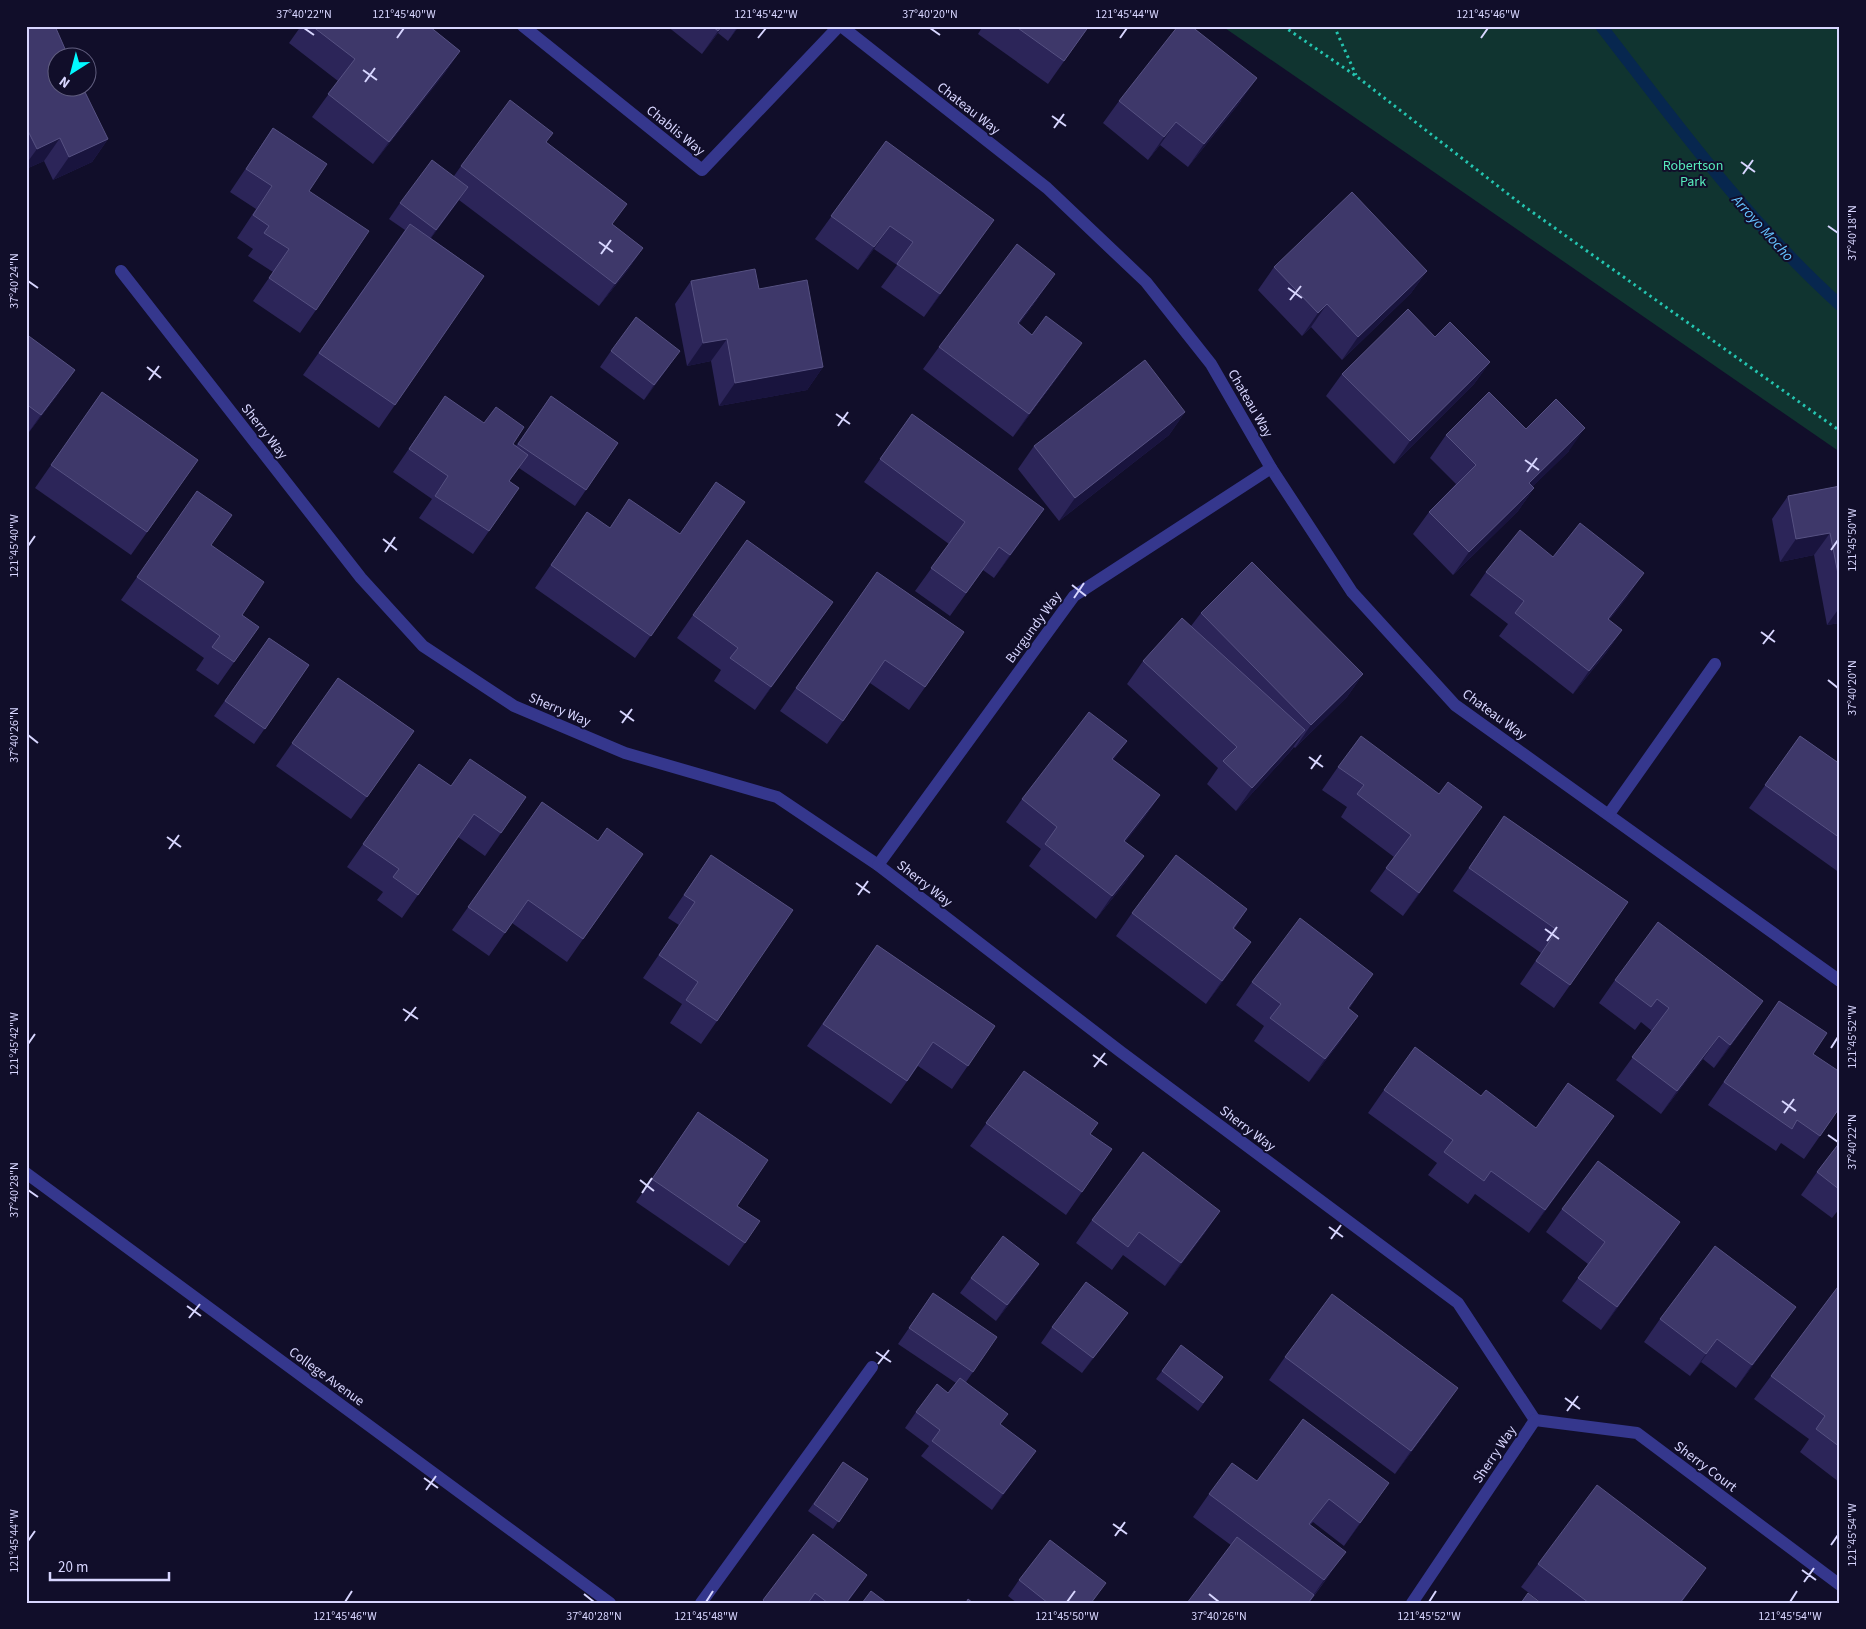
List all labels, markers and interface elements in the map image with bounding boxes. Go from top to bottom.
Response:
text: 37°40'22"N [276,6,332,23]
text: 121°45'40"W [372,6,436,23]
text: 121°45'42"W [734,6,798,23]
text: 37°40'20"N [902,6,958,23]
text: 121°45'44"W [1095,6,1159,23]
text: 121°45'46"W [1456,6,1520,23]
north arrow [48,48,98,98]
text: N [55,71,75,93]
street label: Chateau Way [932,78,1005,140]
street label: Chablis Way [642,101,709,161]
park label: Robertson Park [1663,156,1723,192]
water label: Arroyo Mocho [1726,190,1798,266]
text: 37°40'18"N [1844,205,1861,261]
text: 37°40'24"N [6,253,23,309]
street label: Chateau Way [1223,366,1278,442]
street label: Sherry Way [236,400,293,464]
text: 121°45'50"W [1844,508,1861,572]
text: 121°45'40"W [6,514,23,578]
street label: Burgundy Way [1001,587,1067,668]
text: 37°40'20"N [1844,660,1861,716]
street label: Chateau Way [1458,684,1531,745]
street label: Sherry Way [525,688,594,732]
text: 37°40'26"N [6,707,23,763]
street label: Sherry Way [892,856,957,912]
text: 121°45'52"W [1844,1005,1861,1069]
text: 121°45'42"W [6,1012,23,1076]
street label: Sherry Way [1215,1101,1280,1157]
text: 37°40'22"N [1844,1114,1861,1170]
text: 37°40'28"N [6,1162,23,1218]
street label: College Avenue [284,1342,368,1411]
street label: Sherry Way [1468,1421,1522,1487]
street label: Sherry Court [1670,1436,1741,1497]
text: 121°45'54"W [1844,1503,1861,1567]
text: 121°45'44"W [6,1509,23,1573]
scale bar [50,1549,169,1581]
text: 20 m [58,1557,88,1578]
text: 121°45'46"W [313,1608,377,1625]
text: 37°40'28"N [566,1608,622,1625]
text: 121°45'48"W [674,1608,738,1625]
text: 121°45'50"W [1035,1608,1099,1625]
text: 37°40'26"N [1191,1608,1247,1625]
text: 121°45'52"W [1397,1608,1461,1625]
text: 121°45'54"W [1758,1608,1822,1625]

